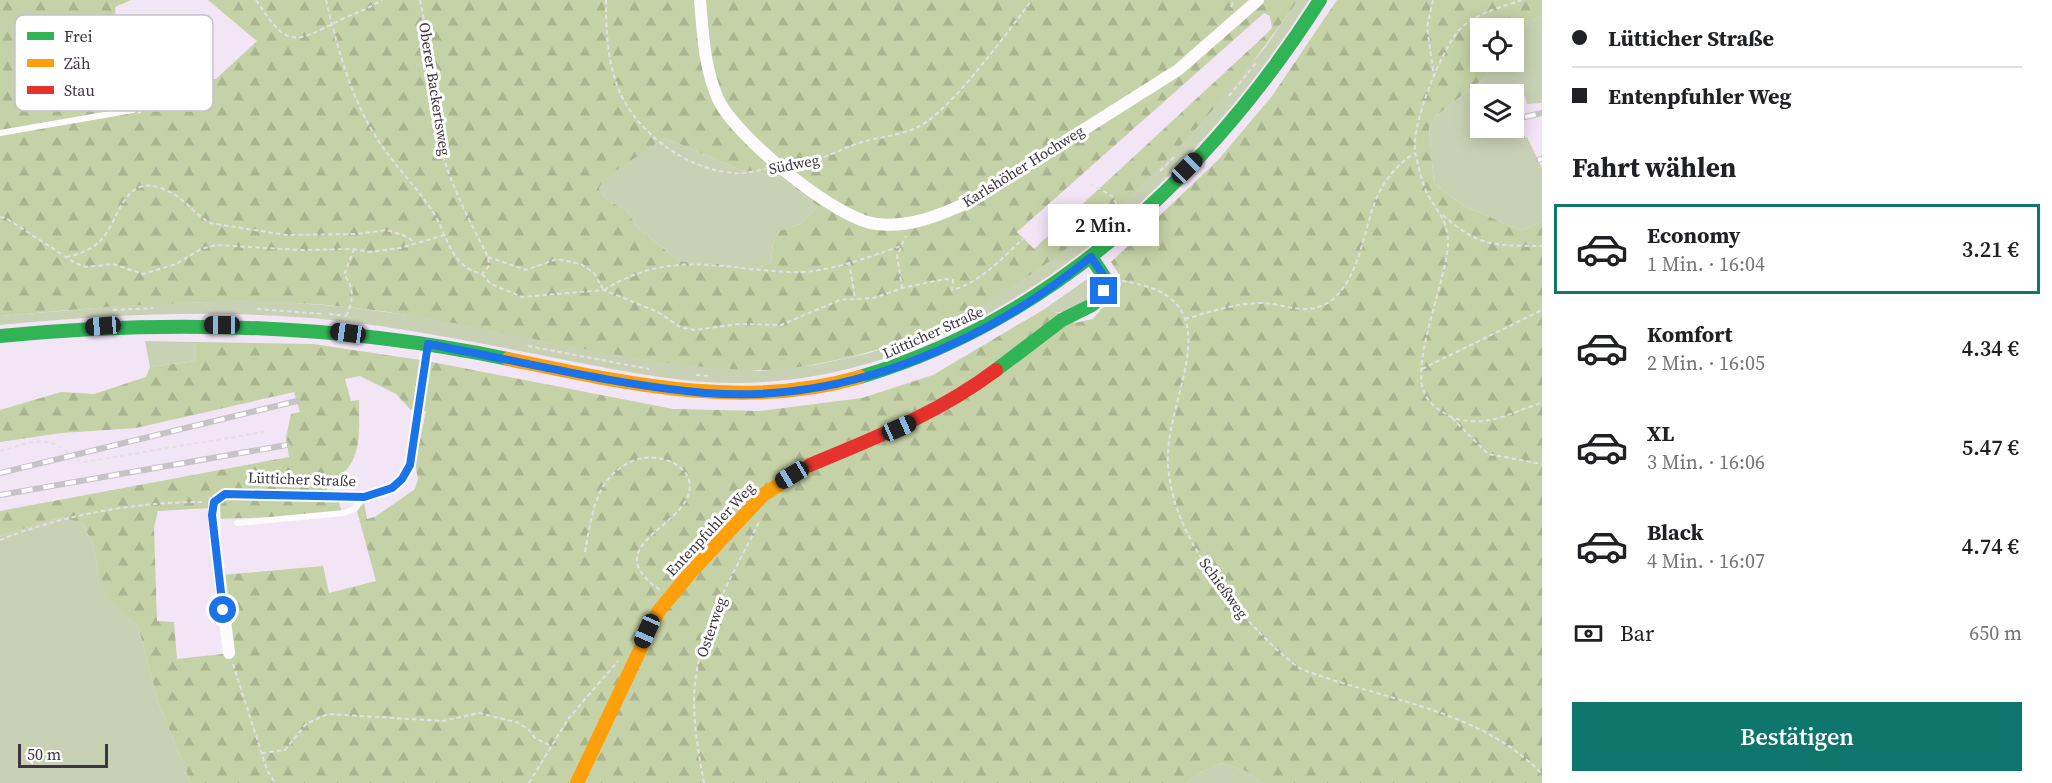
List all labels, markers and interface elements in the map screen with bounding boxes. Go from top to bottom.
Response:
legend [15,15,213,111]
map controls [1470,18,1524,138]
button: locate [1470,18,1524,72]
street label: Oberer Backertsweg [414,21,456,158]
text: Lütticher Straße [1608,23,1774,53]
text: Frei [64,25,93,47]
text: Zäh [64,52,91,74]
text: Stau [64,79,95,101]
text: Entenpfuhler Weg [1608,81,1791,111]
button: layers [1470,84,1524,138]
street label: Karlshöher Hochweg [958,120,1088,212]
street label: Südweg [767,149,821,179]
car [1168,149,1206,187]
text: Fahrt wählen [1572,149,1736,186]
callout: 2 Min. [1048,204,1160,246]
text: 2 Min. [1075,211,1132,239]
text: Economy [1647,220,1741,250]
icon: car [1575,222,1629,276]
text: 3.21 € [1962,234,2019,264]
text: 1 Min. · 16:04 [1647,250,1765,278]
route end [1090,277,1117,304]
street label: Lütticher Straße [879,300,987,364]
car [84,315,122,337]
car [204,316,240,334]
text: Komfort [1647,319,1732,349]
icon: car [1575,321,1629,375]
car [329,322,367,344]
text: 4.34 € [1962,333,2019,363]
text: 2 Min. · 16:05 [1647,349,1765,377]
car [879,412,919,444]
text: XL [1647,418,1674,448]
icon: car [1575,420,1629,474]
text: 5.47 € [1962,432,2019,462]
text: 3 Min. · 16:06 [1647,448,1765,476]
car [772,458,812,492]
street label: Lütticher Straße [248,467,357,491]
street label: Entenpfuhler Weg [661,477,759,581]
text: Black [1647,517,1704,547]
icon: car [1575,519,1629,573]
text: 4.74 € [1962,531,2019,561]
text: 4 Min. · 16:07 [1647,547,1765,575]
street label: Schießweg [1195,553,1253,623]
street label: Osterweg [691,594,731,660]
route start [209,596,236,623]
car [631,611,663,651]
icon: cash [1572,617,1605,650]
text: Bar [1620,618,1654,648]
text: 650 m [1969,619,2022,647]
button: Bestätigen [1572,702,2022,771]
scale bar [18,741,108,768]
text: 50 m [27,743,61,765]

